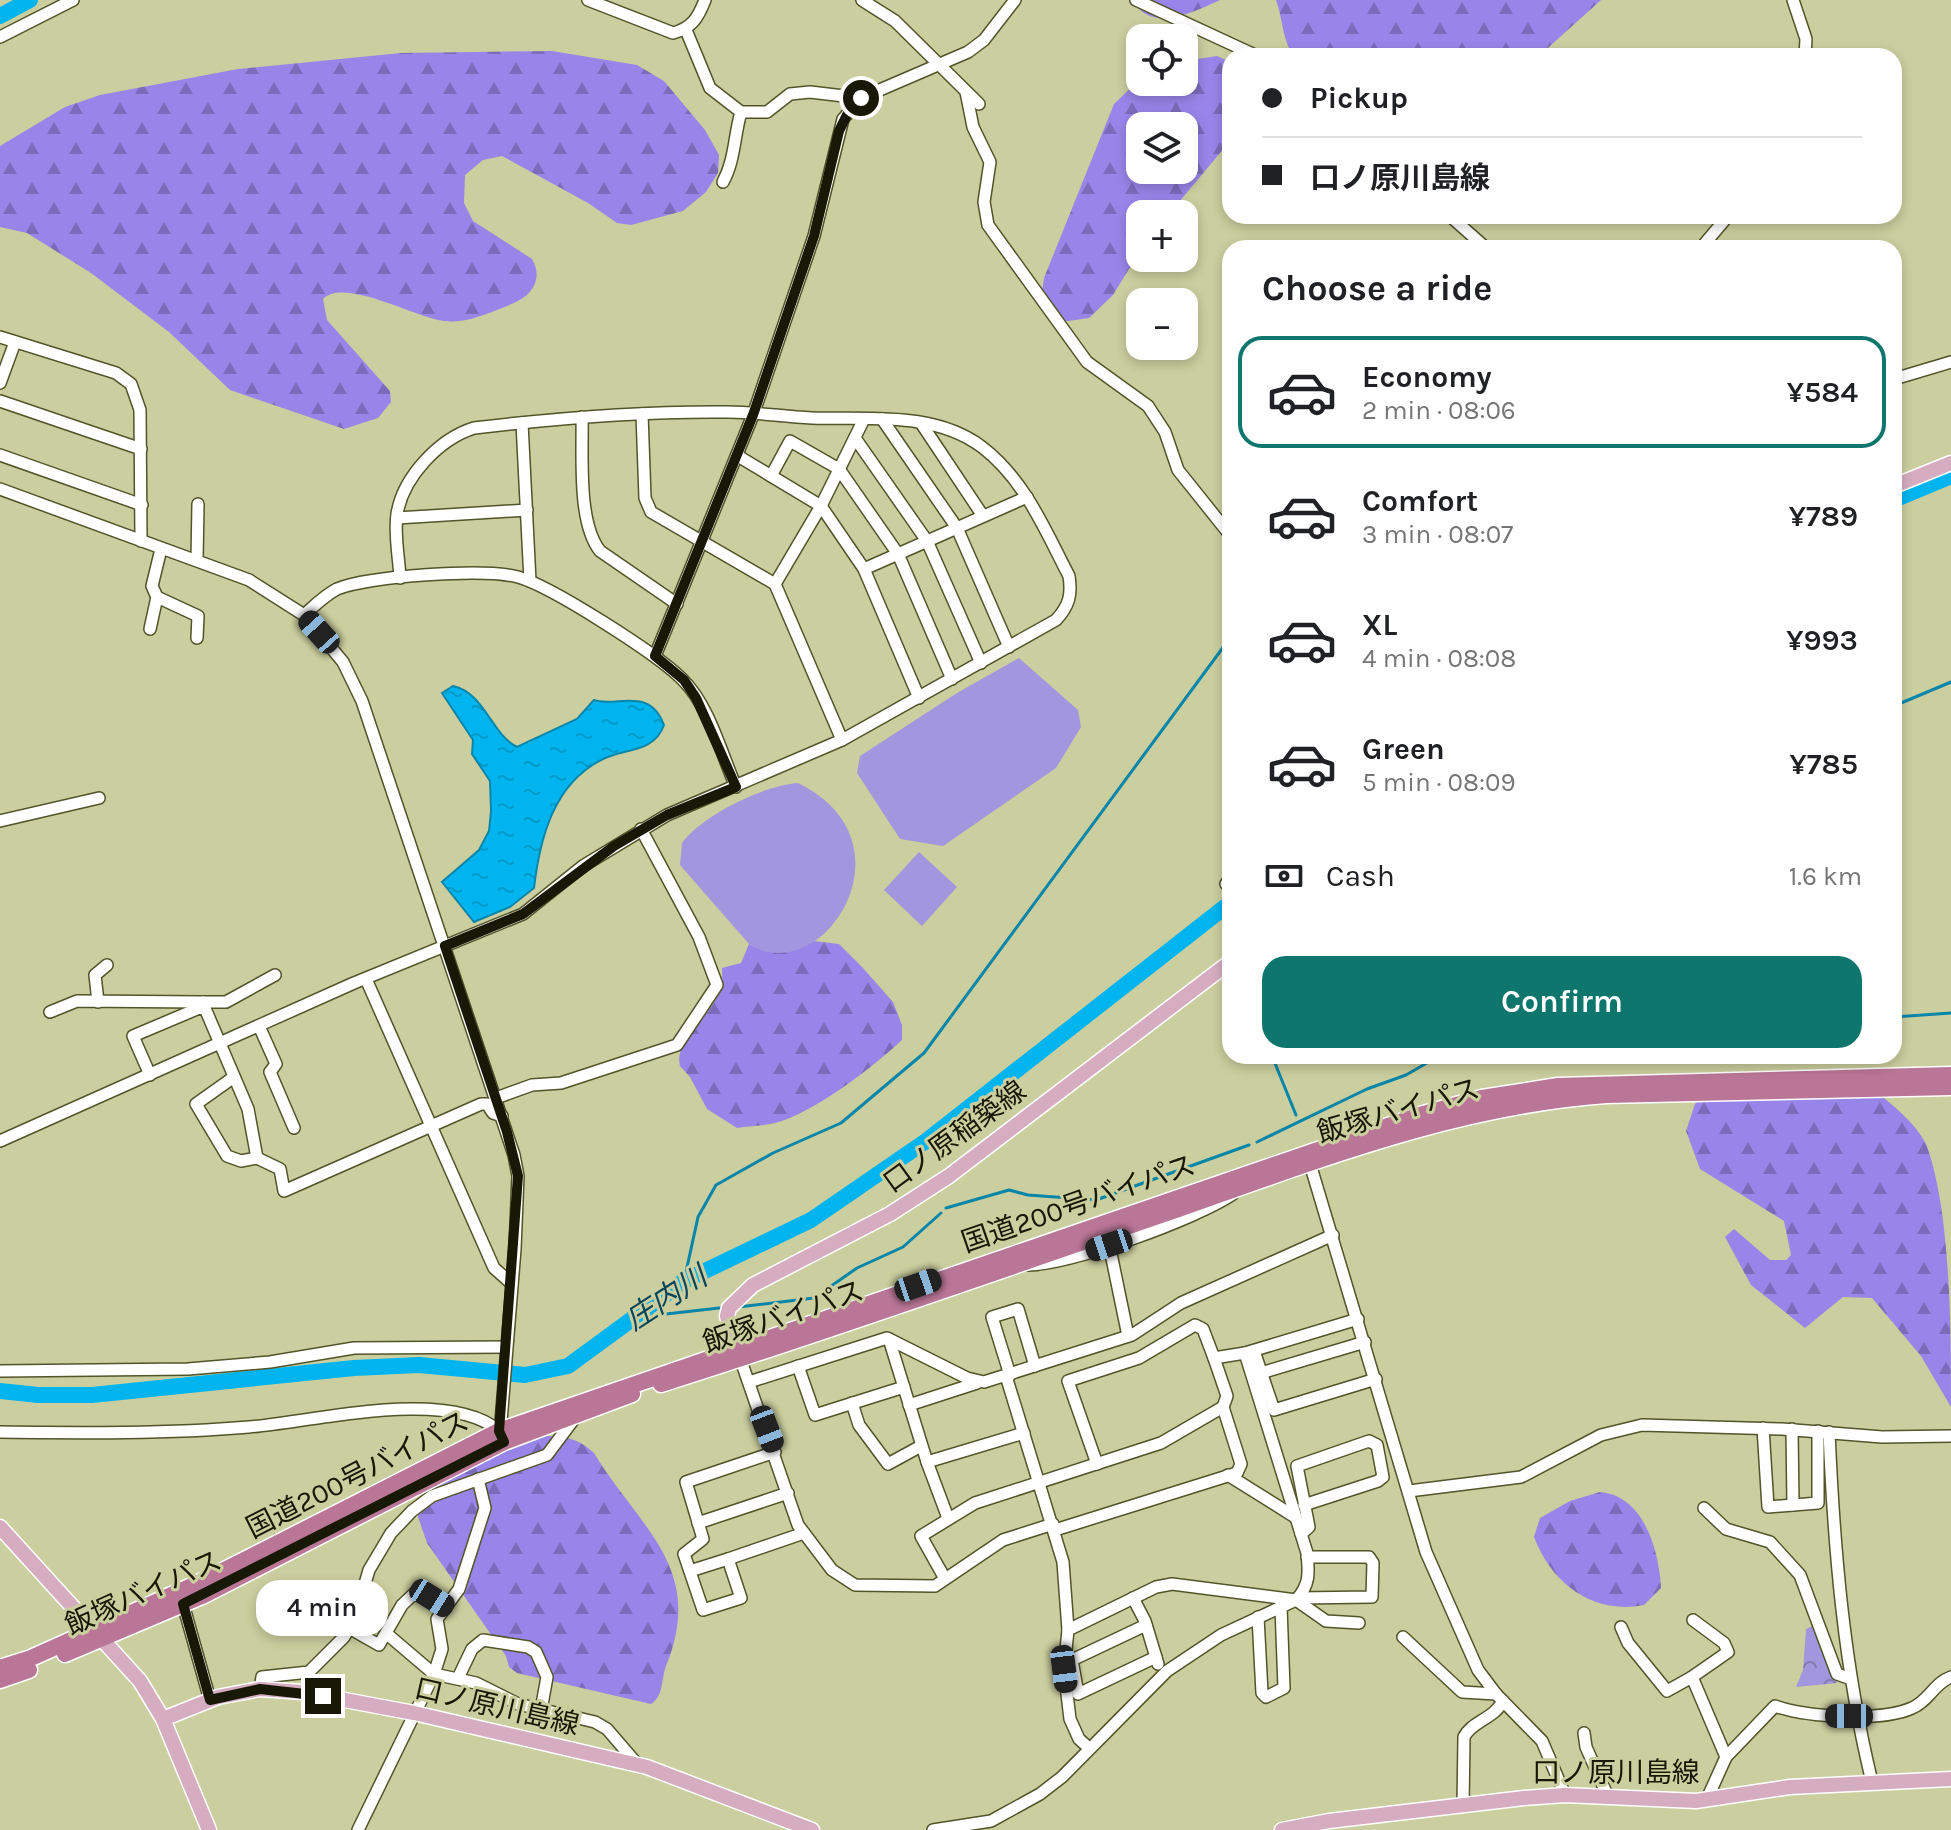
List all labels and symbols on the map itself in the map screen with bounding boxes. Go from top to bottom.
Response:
route start [843,80,879,116]
car [294,606,344,658]
street label: 飯塚バイパス [1313,1072,1483,1149]
street label: 口ノ原稲築線 [877,1074,1032,1199]
street label: 国道200号バイパス [957,1148,1199,1259]
car [1082,1226,1136,1264]
water label: 庄内川 [618,1257,716,1338]
car [891,1266,945,1304]
street label: 飯塚バイパス [699,1274,868,1359]
car [747,1402,787,1456]
street label: 国道200号バイパス [241,1404,474,1545]
street label: 飯塚バイパス [60,1543,226,1642]
car [405,1575,459,1621]
callout: 4 min [257,1580,389,1636]
car [1049,1644,1079,1694]
street label: 口ノ原川島線 [411,1672,582,1741]
route end [305,1678,341,1714]
car [1825,1704,1873,1728]
street label: 口ノ原川島線 [1532,1756,1700,1789]

